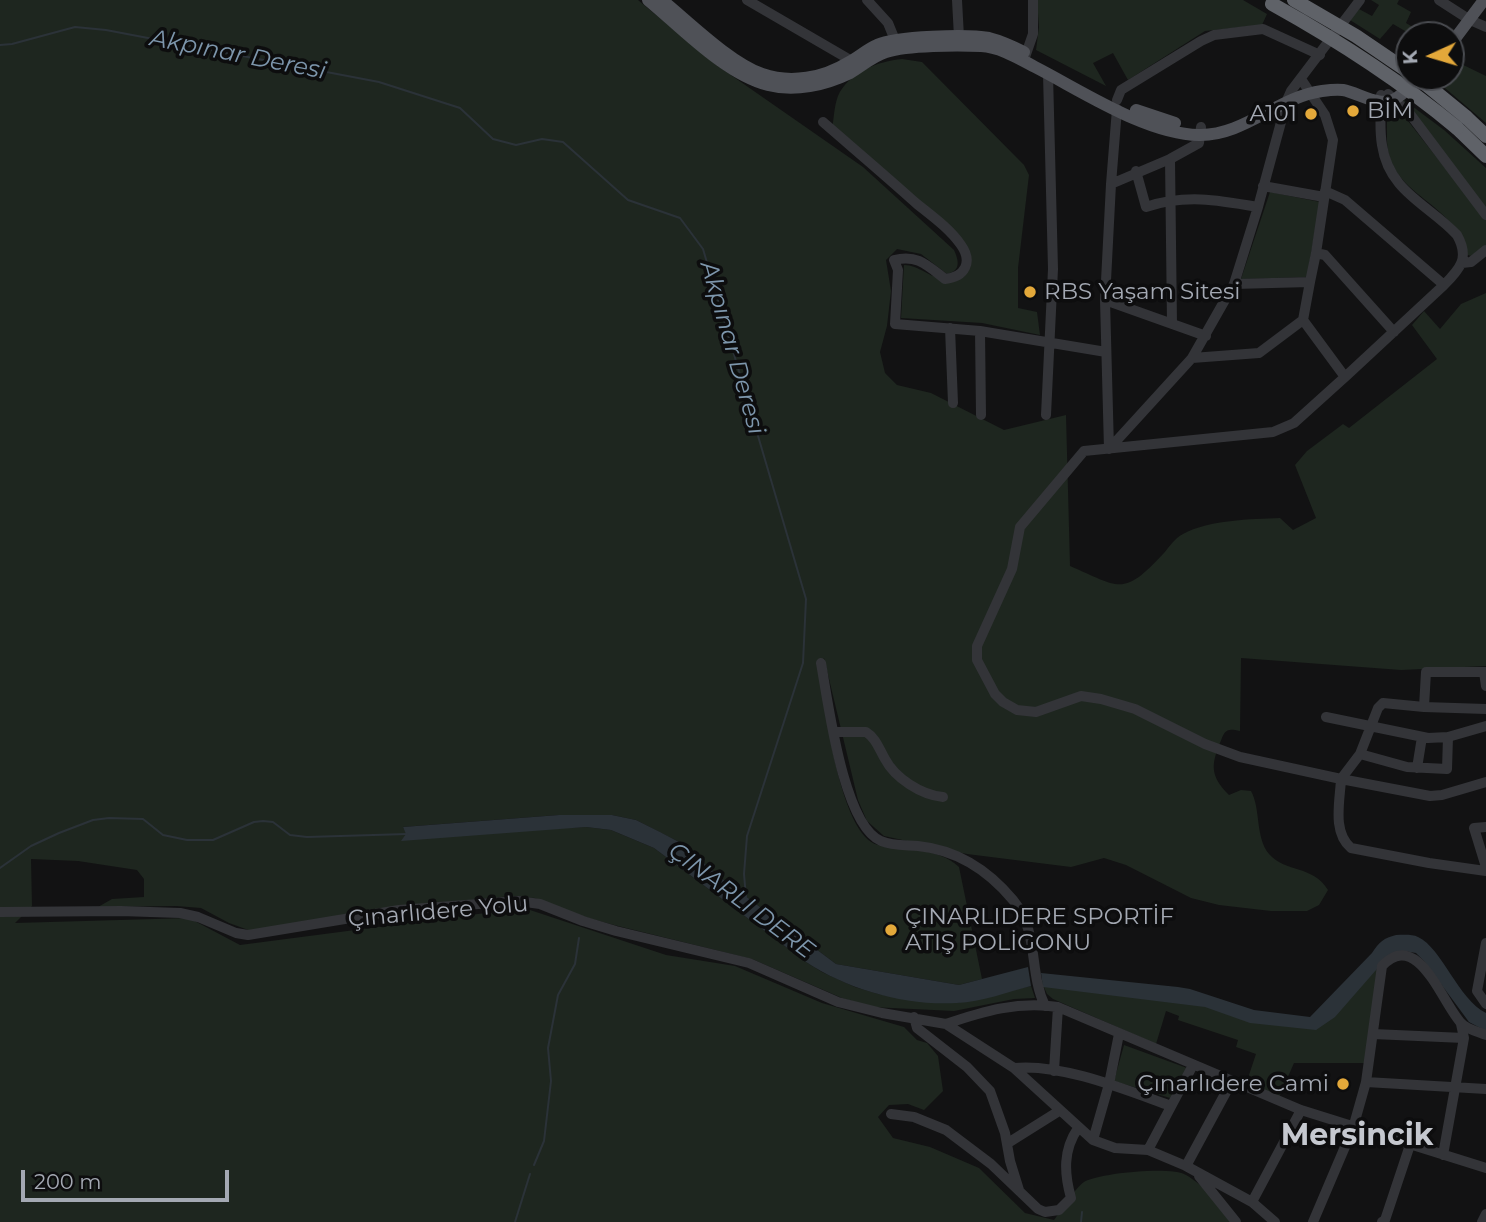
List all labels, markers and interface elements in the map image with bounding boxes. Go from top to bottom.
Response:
north arrow [1395,21,1465,91]
water label: Akpınar Deresi [148,24,328,86]
text: K [1399,50,1423,65]
place label: BİM [1367,97,1413,125]
place label: A101 [1250,100,1297,128]
marker: BİM [1345,103,1361,119]
marker: A101 [1303,106,1319,122]
water label: Akpınar Deresi [694,258,770,438]
place label: RBS Yaşam Sitesi [1044,278,1240,306]
marker: RBS Yaşam Sitesi [1022,284,1038,300]
water label: ÇINARLI DERE [662,837,820,965]
street label: Çınarlıdere Yolu [347,890,529,934]
place label: ÇINARLIDERE SPORTİF ATIŞ POLİGONU [905,903,1174,957]
marker: ÇINARLIDERE SPORTİF ATIŞ POLİGONU [883,922,899,938]
place label: Çınarlıdere Cami [1137,1070,1329,1098]
marker: Çınarlıdere Cami [1335,1076,1351,1092]
district label: Mersincik [1281,1118,1433,1154]
scale bar [24,1156,233,1200]
text: 200 m [34,1169,101,1194]

